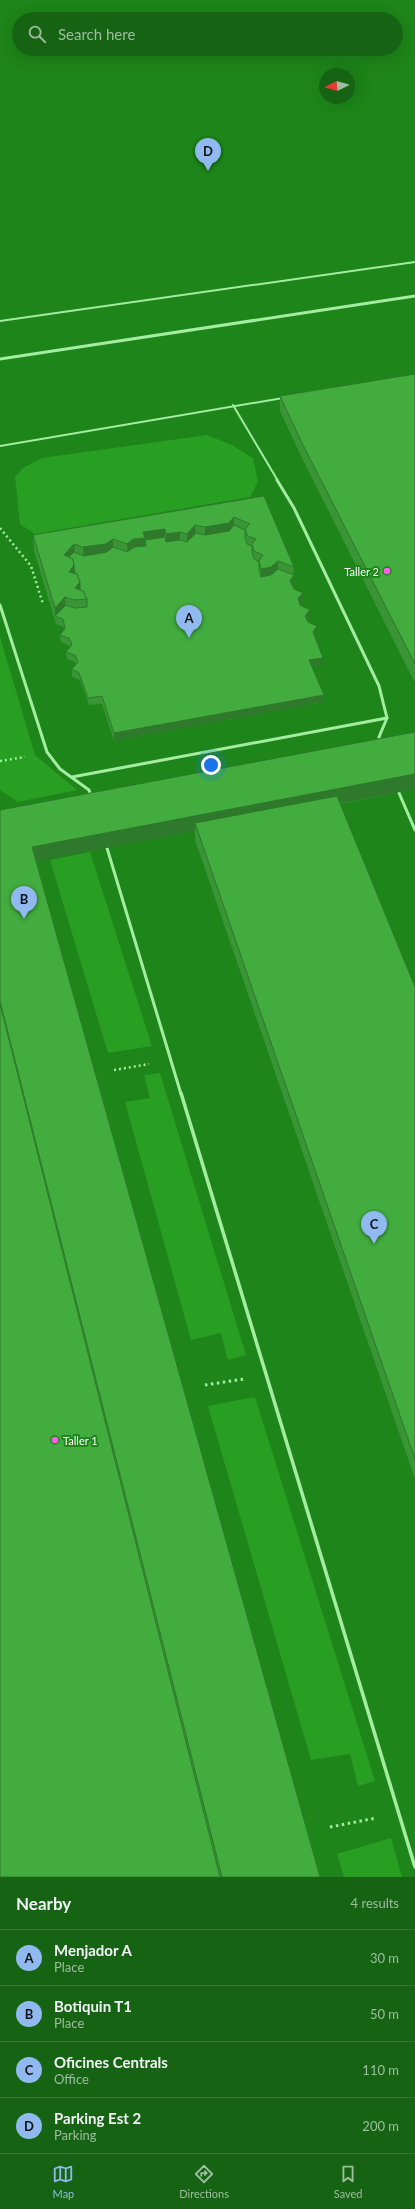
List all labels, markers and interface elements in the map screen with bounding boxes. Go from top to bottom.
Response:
search box [12,12,403,56]
icon: search [26,23,48,45]
text: Search here [58,25,135,43]
north arrow [319,68,355,104]
pin: D [195,138,221,171]
place label: Taller 2 [344,565,379,578]
marker: Taller 2 [382,566,392,576]
pin: A [176,605,202,638]
your location [201,755,221,775]
pin: B [11,886,37,919]
pin: C [361,1211,387,1244]
place label: Taller 1 [63,1434,98,1447]
marker: Taller 1 [50,1435,60,1445]
text: Nearby [16,1893,71,1914]
text: 4 results [351,1895,399,1911]
text: Menjador A [54,1941,132,1959]
text: A [24,1950,34,1966]
text: 30 m [370,1950,399,1966]
text: Place [54,1959,84,1975]
text: Botiquin T1 [54,1997,132,2015]
text: B [25,2006,33,2022]
text: 50 m [370,2006,399,2022]
text: Place [54,2015,84,2031]
text: Oficines Centrals [54,2053,168,2071]
text: C [25,2062,33,2078]
text: 110 m [362,2062,399,2078]
text: Office [54,2071,89,2087]
text: Parking Est 2 [54,2109,141,2127]
text: D [24,2118,34,2134]
text: 200 m [362,2118,399,2134]
text: Parking [54,2127,97,2143]
tab: Map [52,2163,74,2200]
tab: Directions [179,2163,229,2200]
tab: Saved [334,2163,363,2200]

